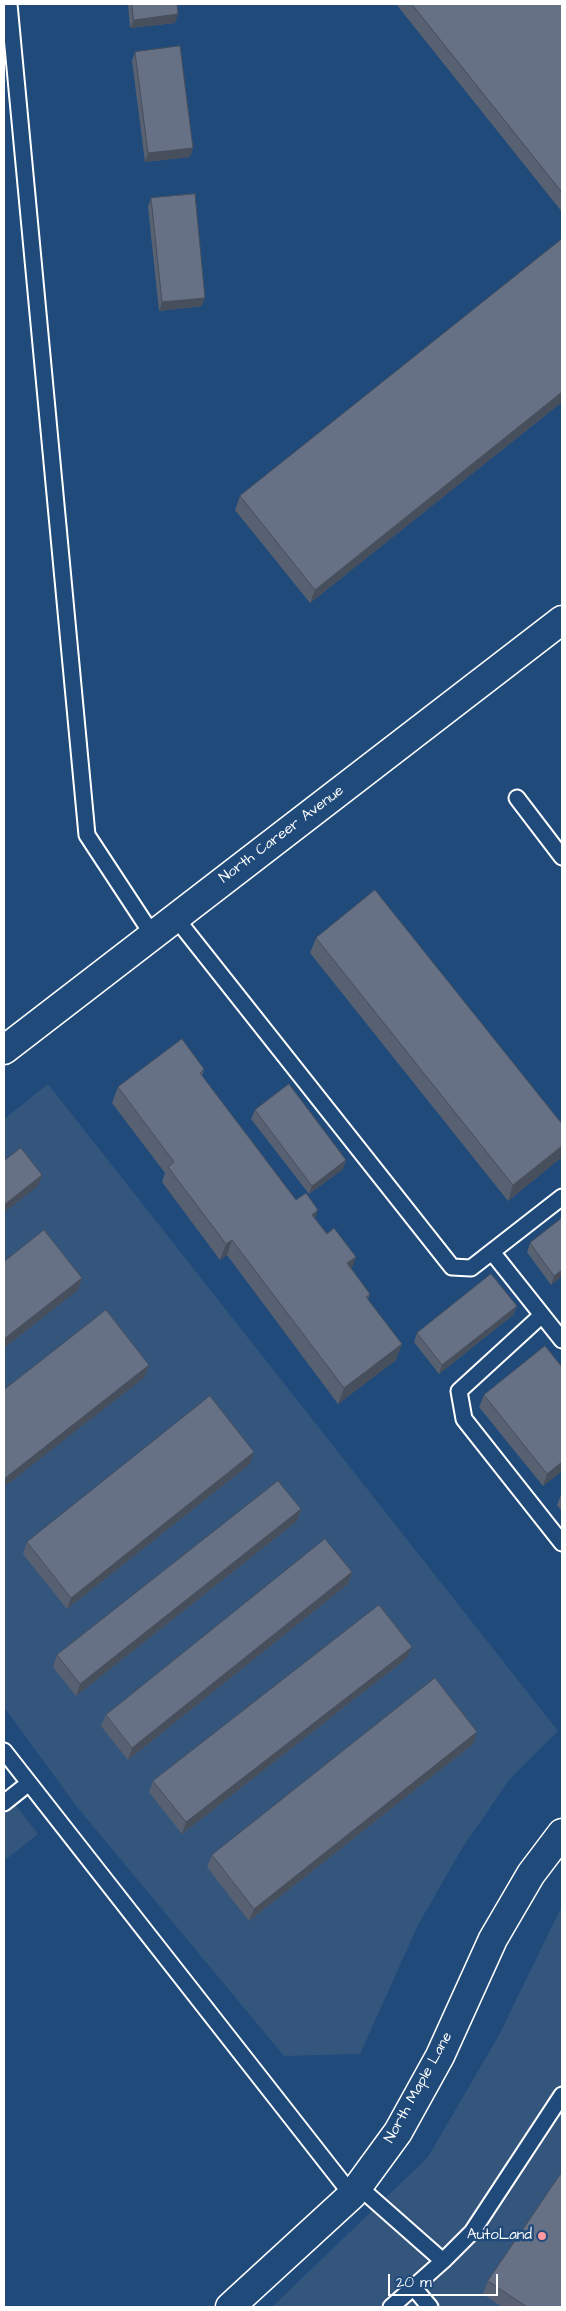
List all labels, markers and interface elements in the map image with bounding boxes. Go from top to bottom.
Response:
street label: North Career Avenue [216,782,348,888]
street label: North Maple Lane [381,2029,457,2147]
place label: AutoLand [467,2227,532,2245]
marker: AutoLand [536,2230,548,2242]
scale bar [391,2264,501,2296]
text: 20 m [396,2272,432,2293]

